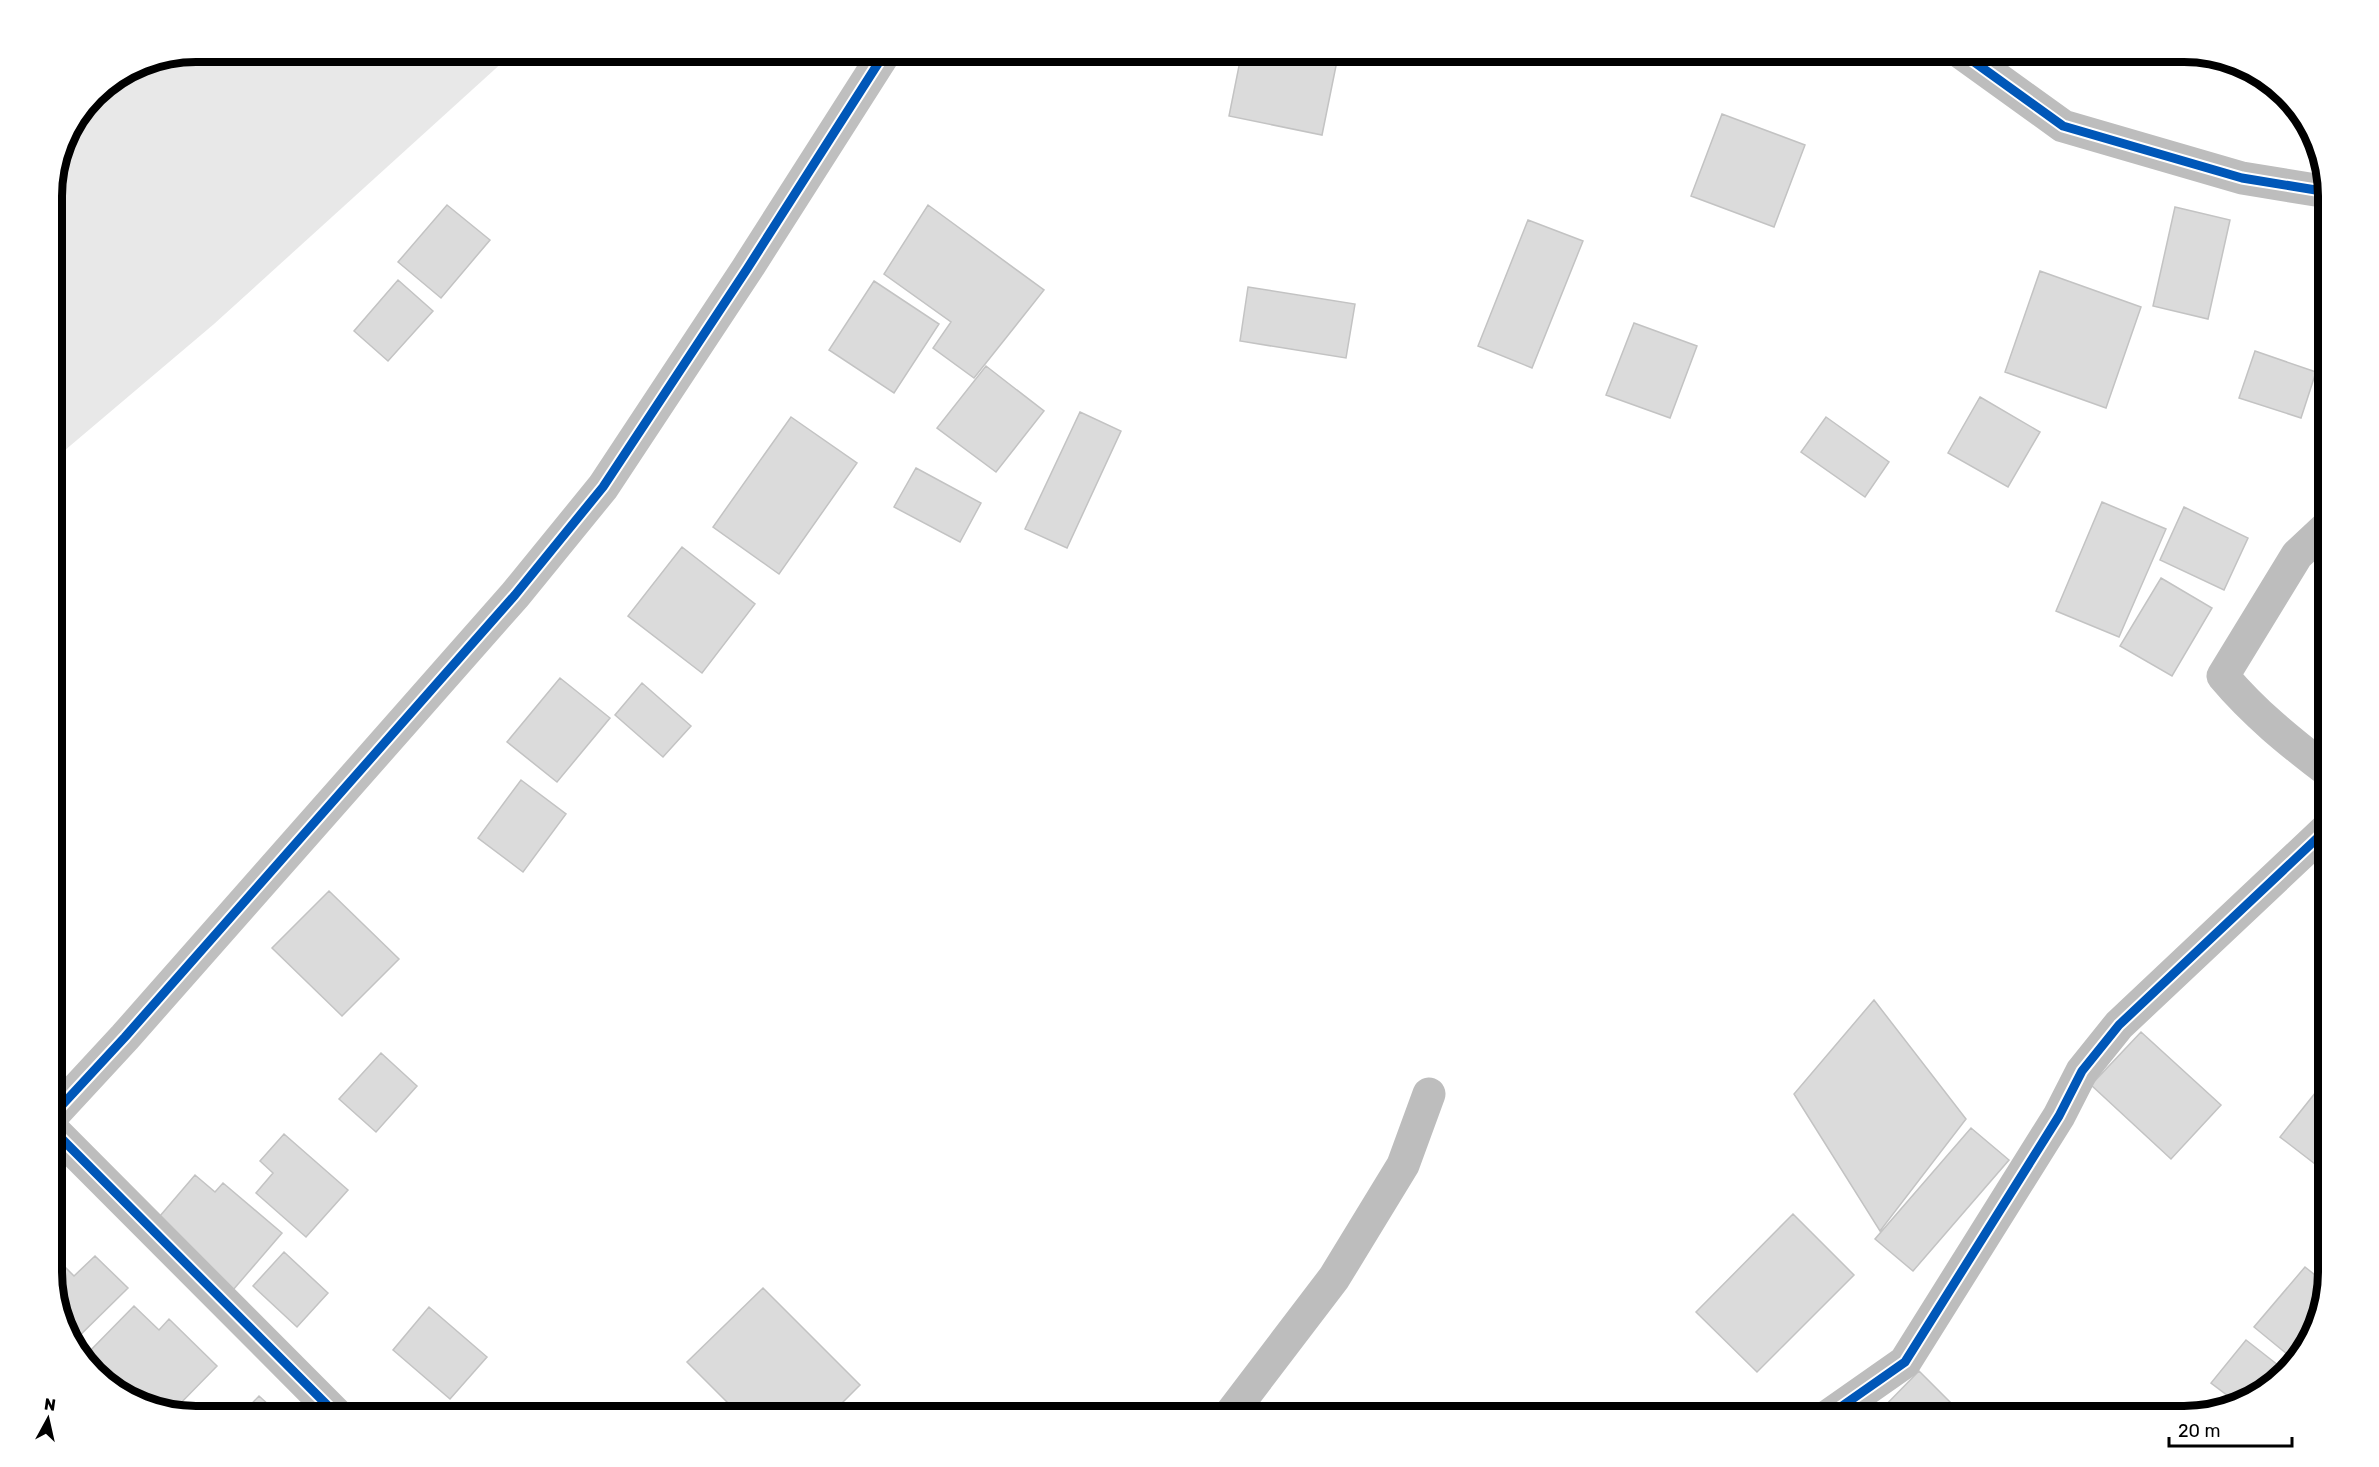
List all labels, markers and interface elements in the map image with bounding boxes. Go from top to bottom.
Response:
north arrow [18,1389,78,1449]
text: N [43,1394,57,1415]
scale bar [2169,1410,2292,1448]
text: 20 m [2178,1420,2220,1442]

